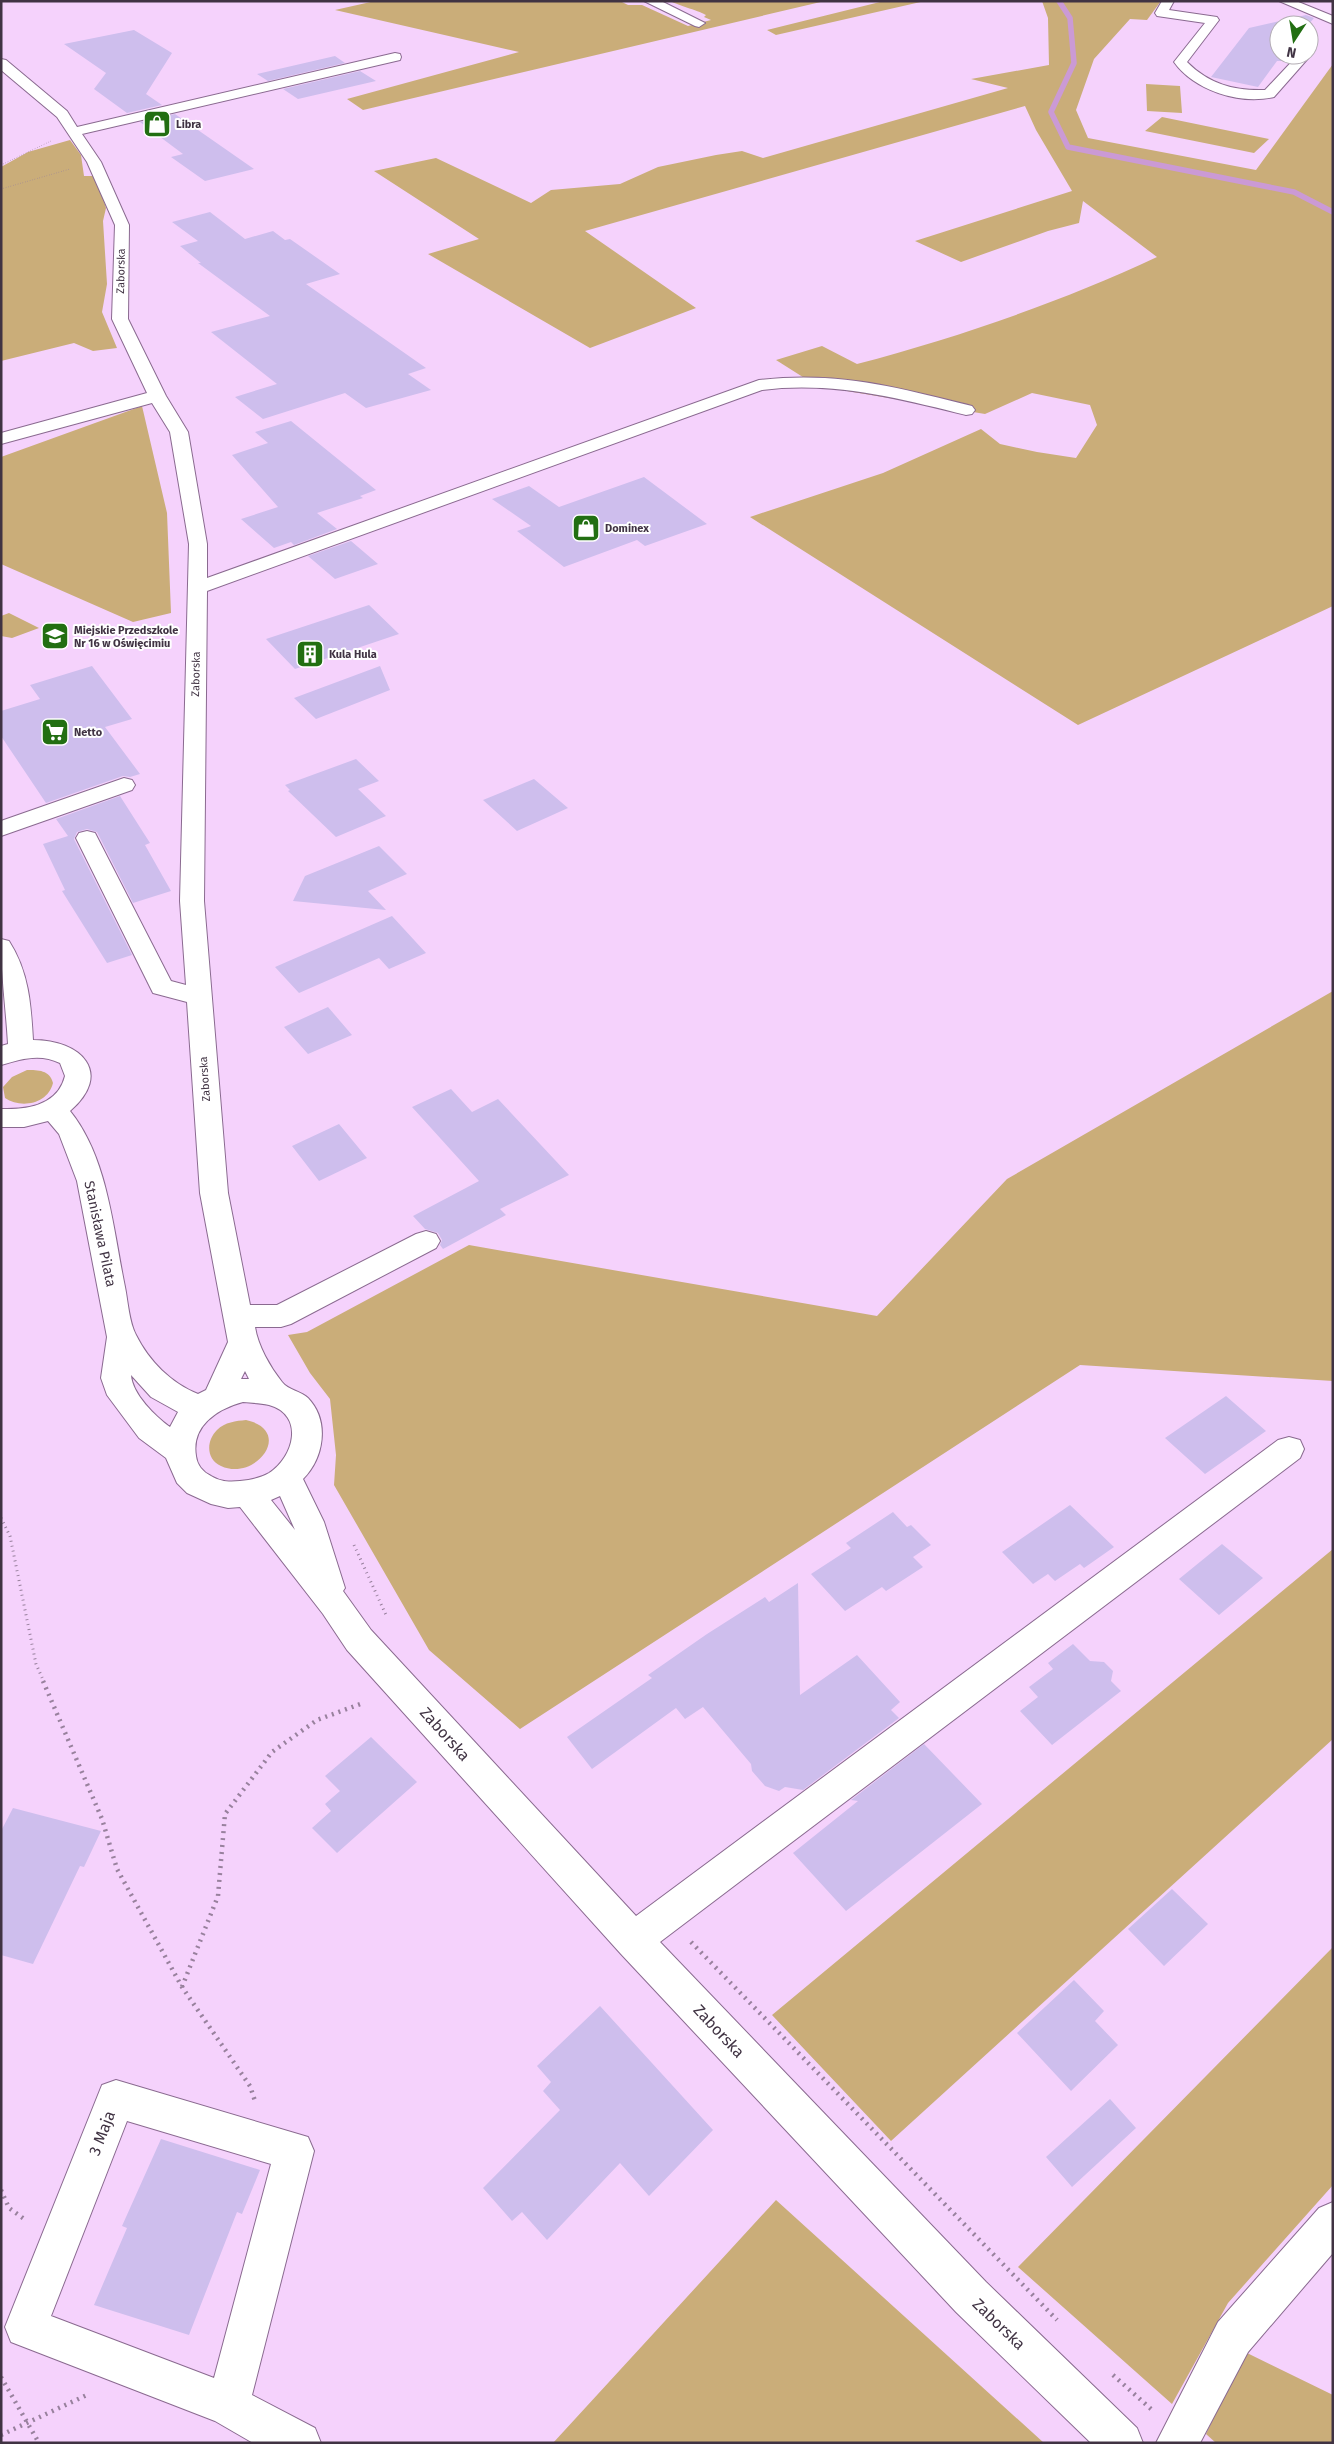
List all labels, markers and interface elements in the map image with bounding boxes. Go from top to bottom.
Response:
north arrow [1269,15,1319,65]
text: N [1285,43,1298,62]
shop icon: Libra [142,109,172,139]
place label: Libra [176,118,201,131]
street label: Zaborska [114,248,128,294]
shop icon: Dominex [571,513,601,543]
place label: Dominex [605,522,649,535]
school or university icon: Miejskie Przedszkole Nr 16 w Oświęcimiu [40,621,70,651]
place label: Miejskie Przedszkole Nr 16 w Oświęcimiu [74,624,178,650]
building icon: Kula Hula [295,639,325,669]
place label: Kula Hula [329,648,377,661]
street label: Zaborska [189,651,203,697]
supermarket icon: Netto [40,717,70,747]
place label: Netto [74,726,103,739]
street label: Zaborska [197,1056,213,1102]
street label: Stanisława Pilata [80,1179,120,1289]
street label: Zaborska [416,1703,474,1765]
street label: Zaborska [690,2000,748,2062]
street label: 3 Maja [85,2108,119,2158]
street label: Zaborska [969,2294,1029,2354]

